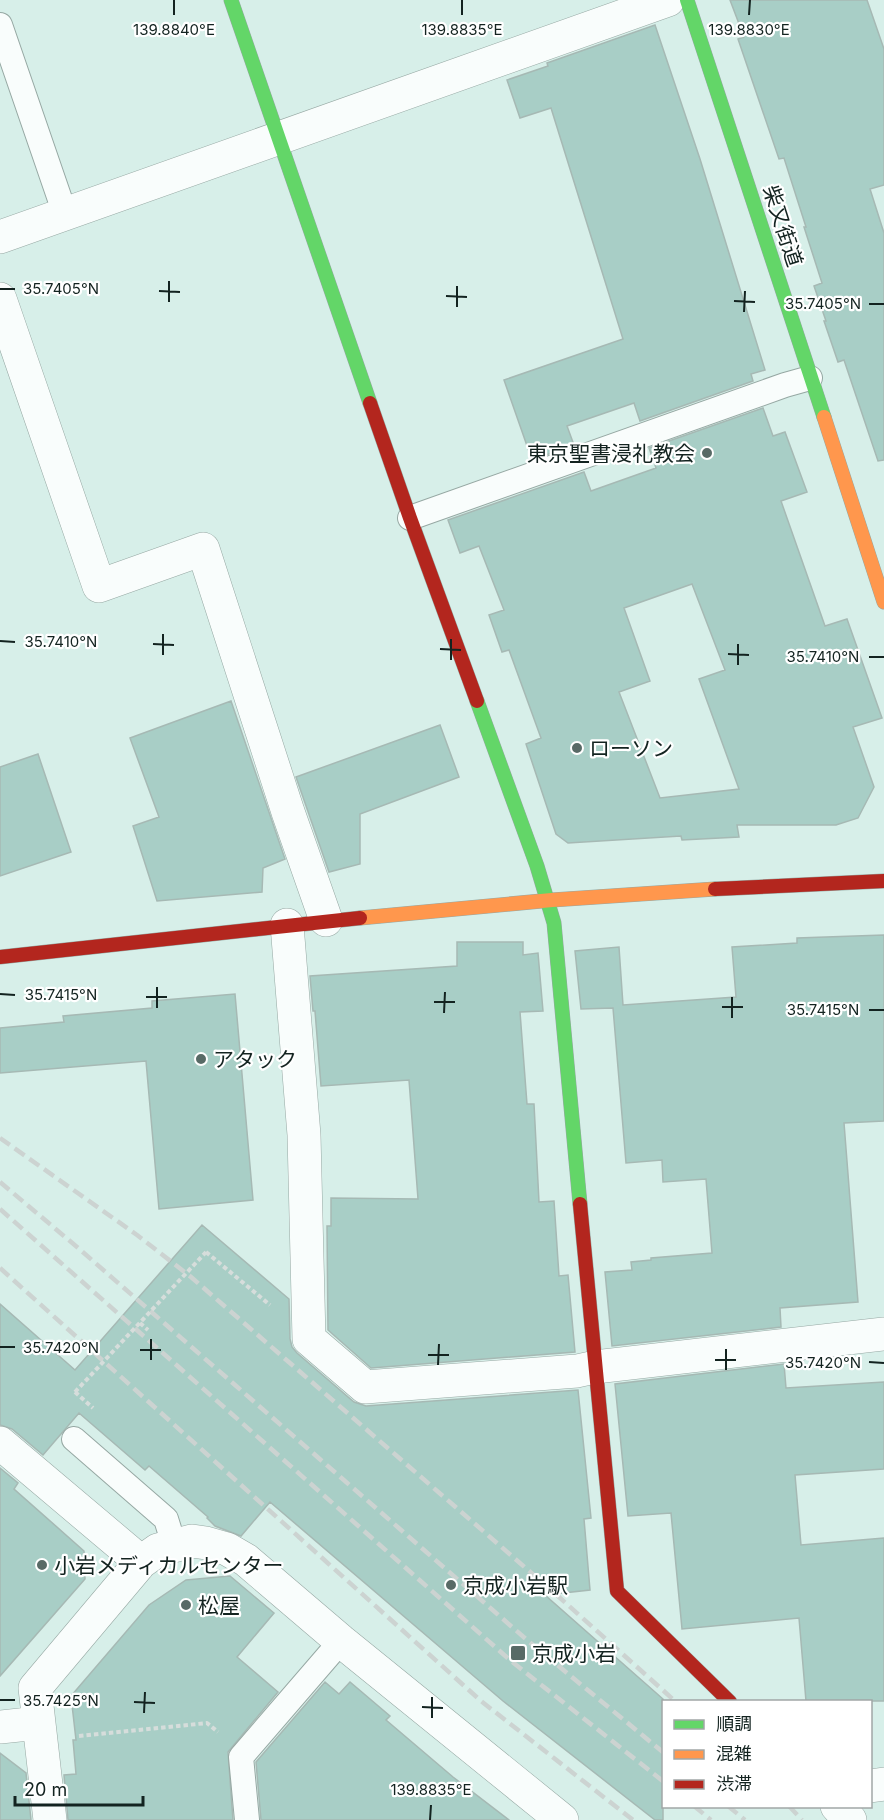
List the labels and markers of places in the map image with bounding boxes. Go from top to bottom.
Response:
place label: 東京聖書浸礼教会 [527,441,695,466]
marker: 東京聖書浸礼教会 [700,446,714,460]
place label: ローソン [589,736,673,761]
marker: ローソン [570,741,584,755]
place label: アタック [213,1047,297,1072]
marker: アタック [194,1052,208,1066]
place label: 小岩メディカルセンター [54,1553,284,1578]
marker: 小岩メディカルセンター [35,1558,49,1572]
place label: 京成小岩駅 [463,1573,568,1598]
marker: 京成小岩駅 [444,1578,458,1592]
place label: 松屋 [198,1593,240,1618]
marker: 松屋 [179,1598,193,1612]
place label: 京成小岩 [532,1641,616,1666]
marker: 京成小岩 [509,1644,527,1662]

